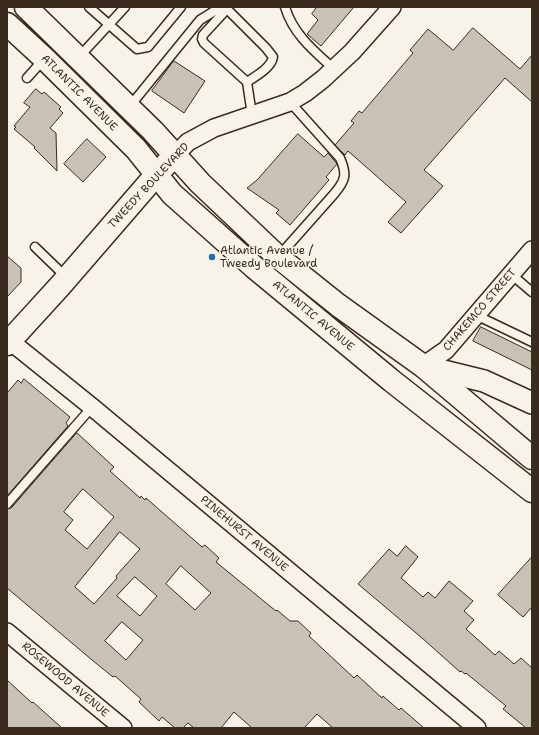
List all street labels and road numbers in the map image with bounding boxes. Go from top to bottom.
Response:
street label: ATLANTIC AVENUE [38,52,120,134]
street label: TWEEDY BOULEVARD [106,140,192,232]
street label: CHAKEMCO STREET [441,266,519,354]
street label: ATLANTIC AVENUE [269,278,357,354]
street label: PINEHURST AVENUE [197,493,291,575]
street label: ROSEWOOD AVENUE [19,640,111,720]

